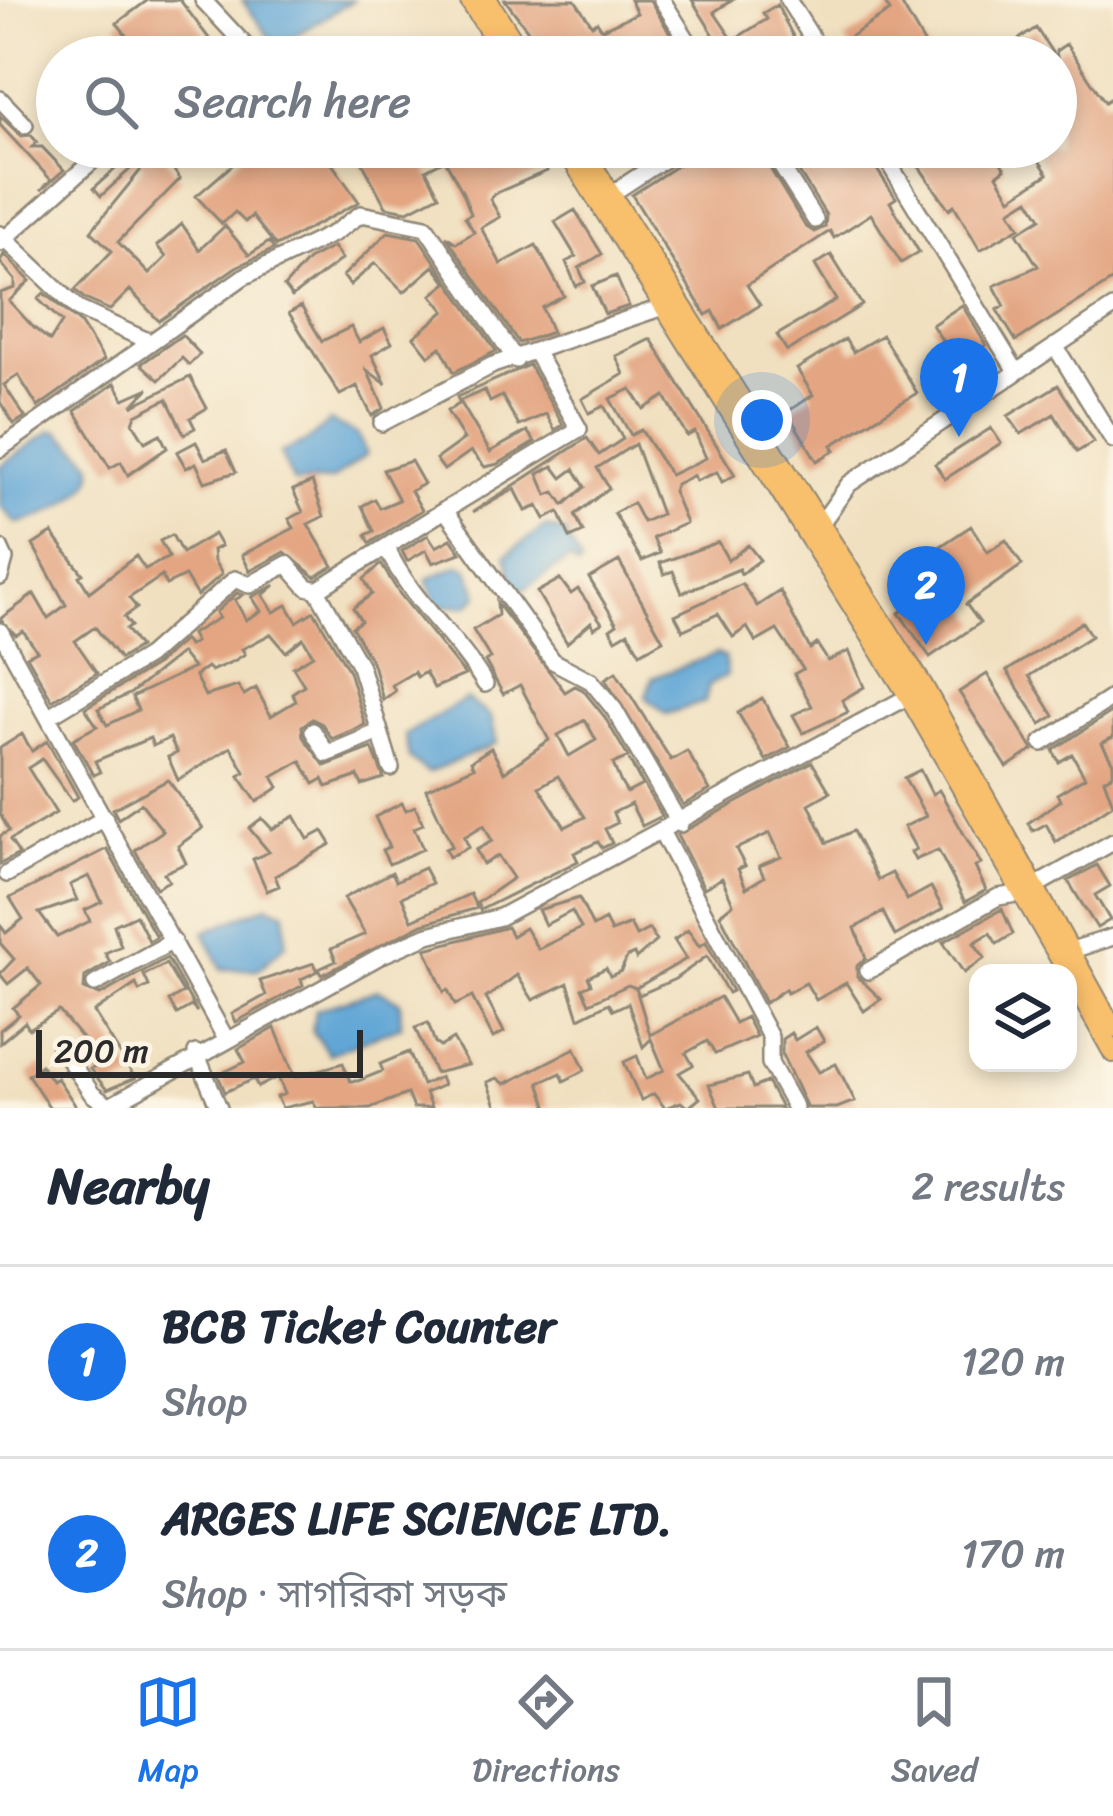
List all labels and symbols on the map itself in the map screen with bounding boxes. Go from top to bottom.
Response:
pin: 1 [920,338,998,437]
your location [732,390,792,450]
pin: 2 [887,546,965,645]
scale bar [36,1024,363,1077]

